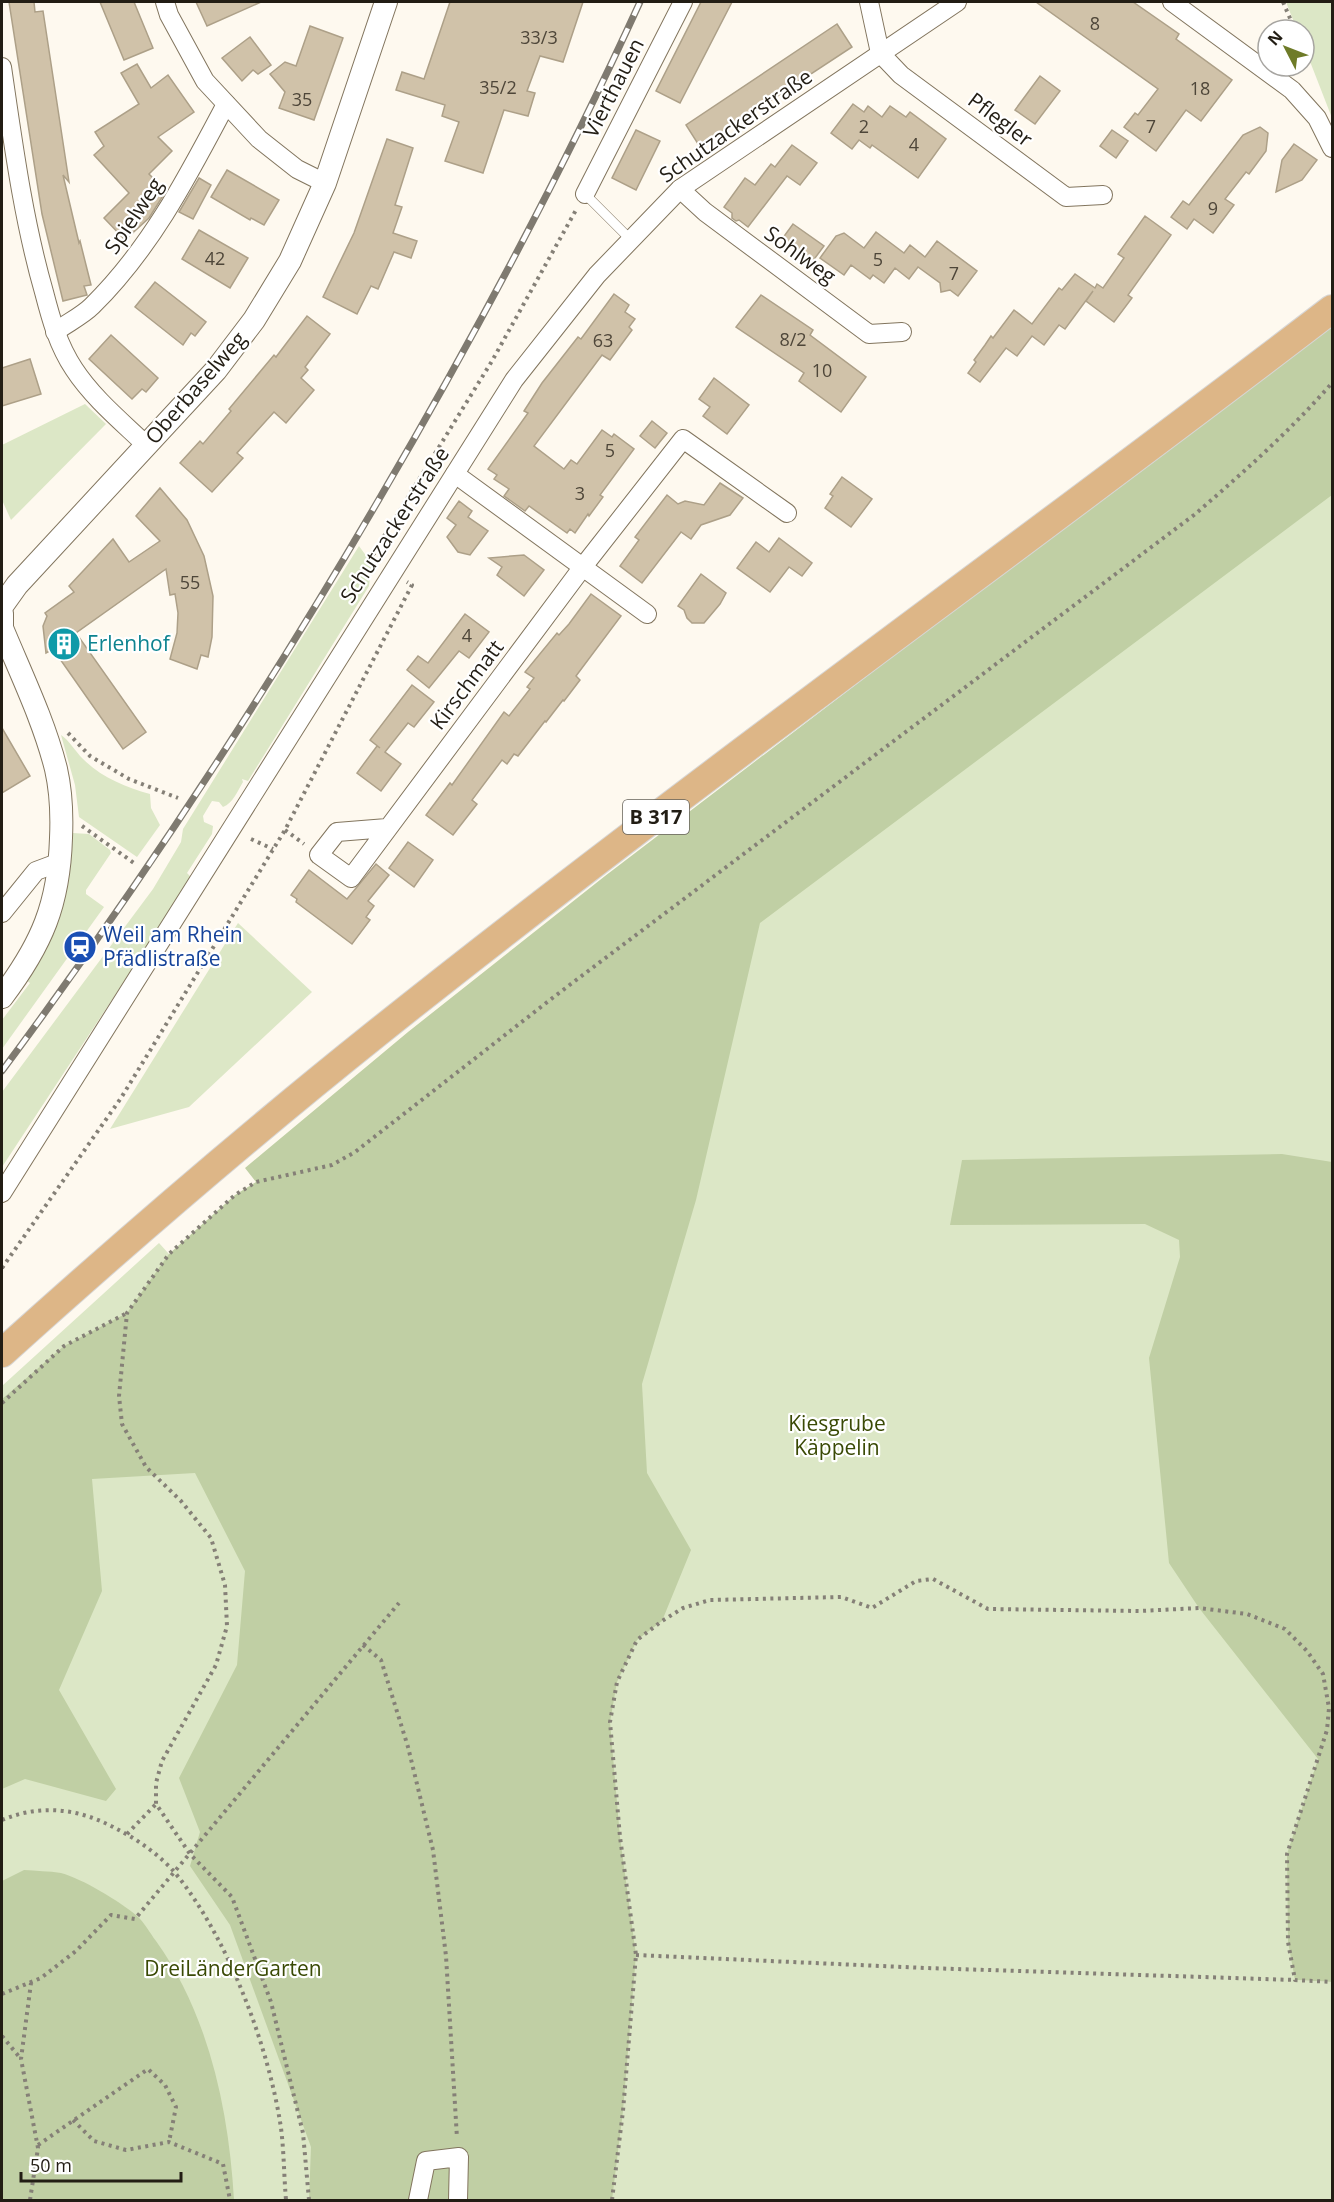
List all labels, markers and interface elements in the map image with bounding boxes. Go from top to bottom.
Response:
house number: 8 [1090,11,1100,35]
north arrow [1256,18,1316,78]
house number: 33/3 [520,25,558,49]
text: N [1262,26,1287,50]
street label: Vierthauen [576,33,650,142]
street label: Schutzackerstraße [653,62,817,188]
house number: 35/2 [479,75,517,99]
house number: 18 [1190,76,1210,100]
street label: Pflegler [963,86,1039,153]
house number: 35 [292,87,312,111]
house number: 2 [859,114,869,138]
house number: 7 [1146,114,1156,138]
house number: 4 [909,132,919,156]
street label: Spielweg [97,172,169,259]
house number: 9 [1208,196,1218,220]
street label: Sohlweg [759,219,842,290]
house number: 42 [205,246,225,270]
house number: 5 [873,247,883,271]
house number: 7 [949,261,959,285]
street label: Oberbaselweg [139,325,252,450]
house number: 8/2 [779,327,807,351]
house number: 63 [593,328,613,352]
house number: 10 [812,358,832,382]
house number: 5 [605,438,615,462]
street label: Schutzackerstraße [333,441,455,608]
house number: 3 [575,481,585,505]
house number: 55 [180,570,200,594]
house number: 4 [462,623,472,647]
building icon: Erlenhof [46,626,82,662]
place label: Erlenhof [87,629,172,657]
street label: Kirschmatt [423,634,509,735]
road number: B 317 [623,800,689,834]
place label: Weil am Rhein Pfädlistraße [103,920,243,972]
station icon: Weil am Rhein Pfädlistraße [62,929,98,965]
park label: Kiesgrube Käppelin [788,1409,886,1461]
park label: DreiLänderGarten [144,1954,322,1982]
scale bar [21,2145,182,2183]
text: 50 m [30,2153,72,2177]

